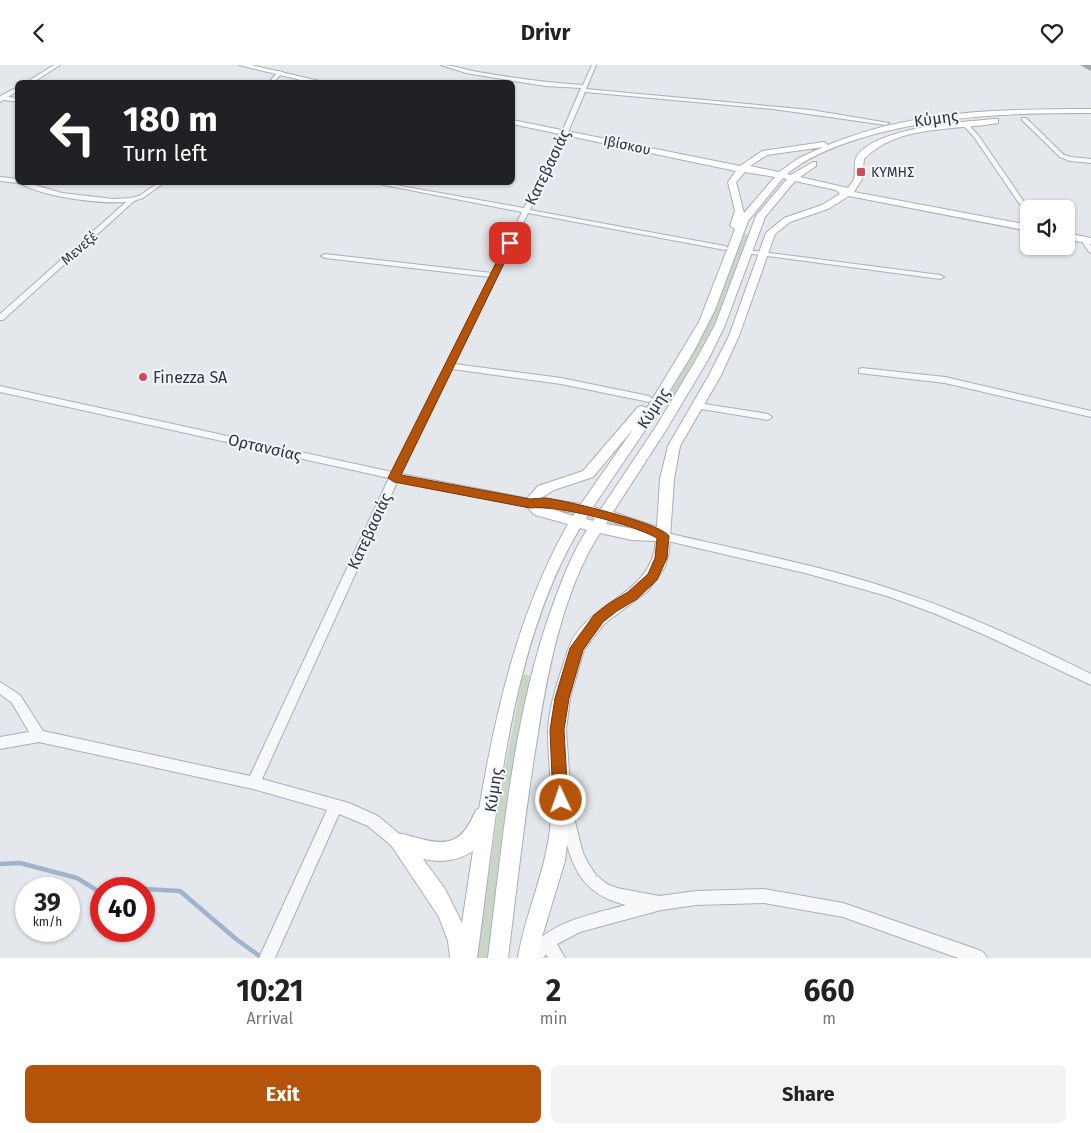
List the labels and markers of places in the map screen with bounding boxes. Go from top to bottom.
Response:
place label: ΚΥΜΗΣ [871,164,914,181]
marker: ΚΥΜΗΣ [855,166,867,178]
pin [489,222,531,264]
place label: Finezza SA [153,368,228,387]
marker: Finezza SA [137,371,149,383]

